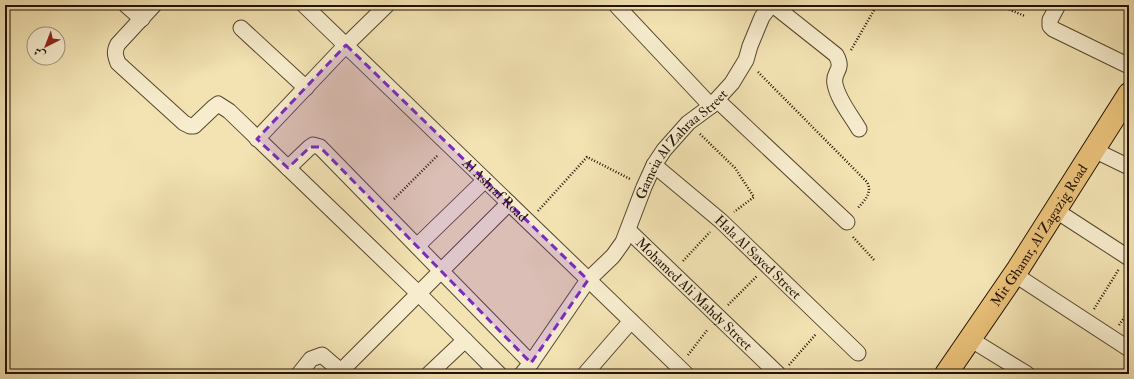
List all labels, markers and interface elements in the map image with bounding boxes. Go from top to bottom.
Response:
north arrow [26,26,66,66]
text: ش [31,45,48,62]
street label: Gameia Al Zahraa Street [632,85,731,201]
street label: Al Ashraf Road [458,154,532,225]
street label: Mit Ghamr, Al Zagazig Road [987,161,1091,309]
street label: Hala Al Sayed Street [711,211,805,303]
street label: Mohamed Ali Mahdy Street [633,234,757,354]

